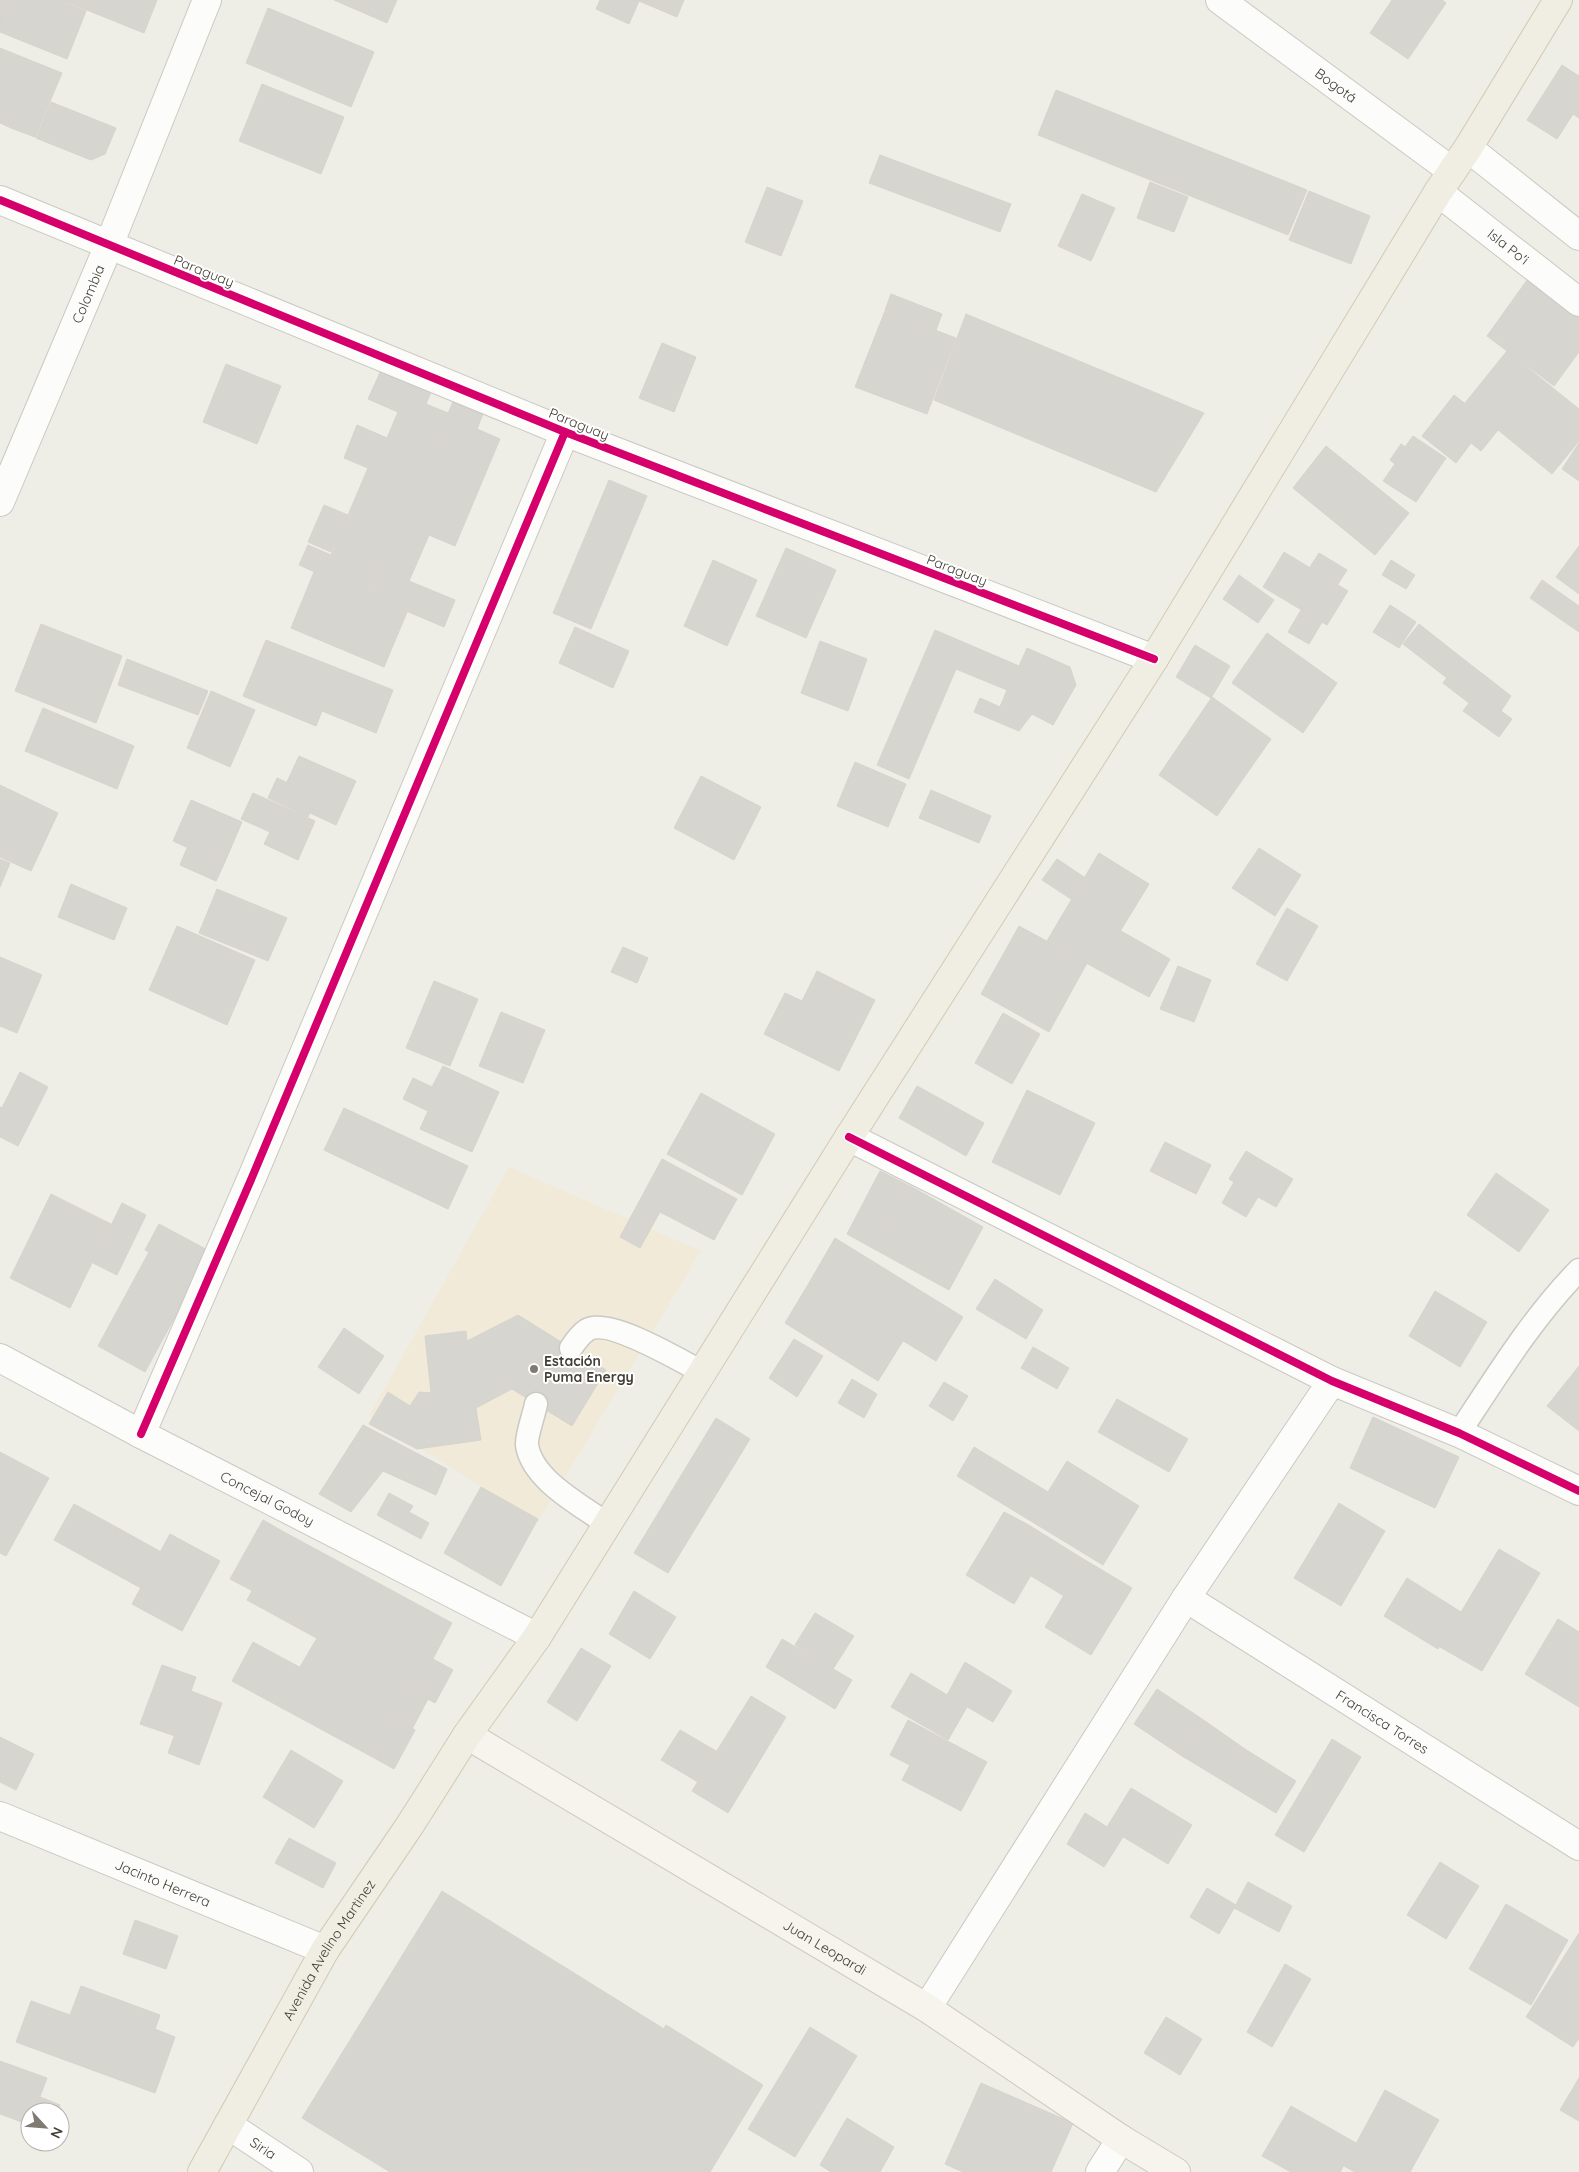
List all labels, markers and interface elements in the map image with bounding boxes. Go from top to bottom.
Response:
street label: Bogotá [1311,64,1360,107]
street label: Isla Po'i [1484,225,1533,269]
street label: Paraguay [171,251,237,291]
street label: Colombia [68,262,109,326]
street label: Paraguay [546,404,612,444]
street label: Paraguay [924,550,990,590]
place label: Estación Puma Energy [544,1352,634,1386]
marker: Estación Puma Energy [528,1363,540,1375]
street label: Concejal Godoy [217,1467,317,1530]
street label: Francisca Torres [1332,1686,1432,1758]
street label: Jacinto Herrera [112,1855,213,1911]
street label: Avenida Avelino Martinez [279,1876,379,2023]
street label: Juan Leopardi [780,1916,870,1979]
north arrow [20,2102,70,2152]
text: N [46,2124,67,2141]
street label: Siria [246,2133,280,2163]

